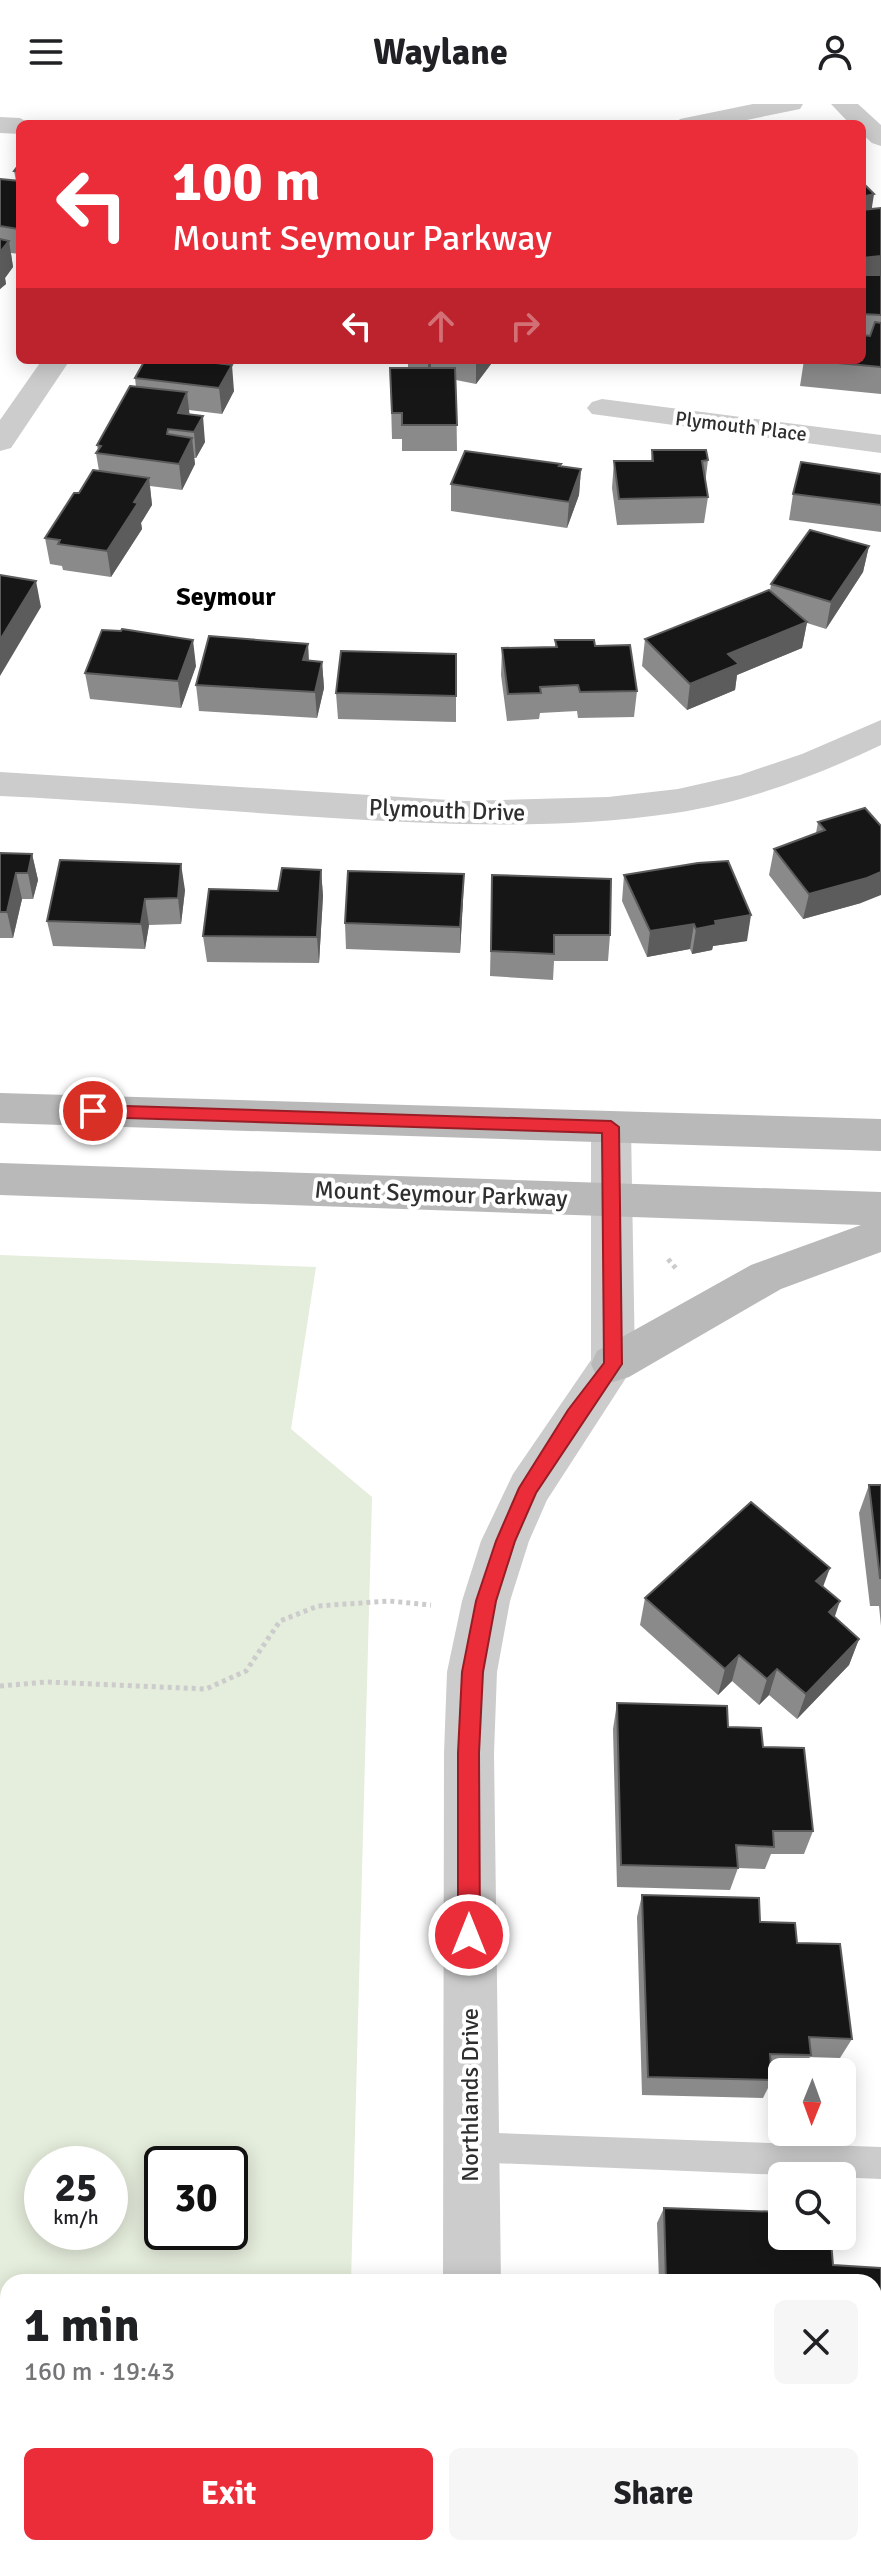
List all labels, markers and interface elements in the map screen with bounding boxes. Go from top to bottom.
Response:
icon: menu [24,30,68,74]
text: Waylane [373,30,508,75]
icon: person [813,30,857,74]
text: 100 m [172,147,320,216]
icon: left [40,152,144,256]
text: Mount Seymour Parkway [172,216,552,261]
icon: left [335,304,379,348]
icon: ahead [419,304,463,348]
icon: right [503,304,547,348]
street label: Plymouth Place [674,406,808,447]
district label: Seymour [176,581,276,613]
street label: Plymouth Drive [368,792,526,828]
pin [59,1077,127,1145]
icon: arrive [71,1089,115,1133]
street label: Mount Seymour Parkway [314,1175,568,1213]
position arrow [427,1893,511,1977]
street label: Northlands Drive [455,2008,485,2182]
north arrow [768,2058,856,2146]
map controls [768,2058,856,2250]
speed limit sign: 30 [144,2146,248,2250]
button: search [768,2162,856,2250]
text: 25 [54,2163,98,2213]
text: km/h [53,2205,99,2230]
text: 1 min [24,2296,140,2355]
button: close [774,2300,858,2384]
text: 160 m · 19:43 [24,2356,175,2388]
button: Exit [24,2448,433,2540]
button: Share [449,2448,858,2540]

